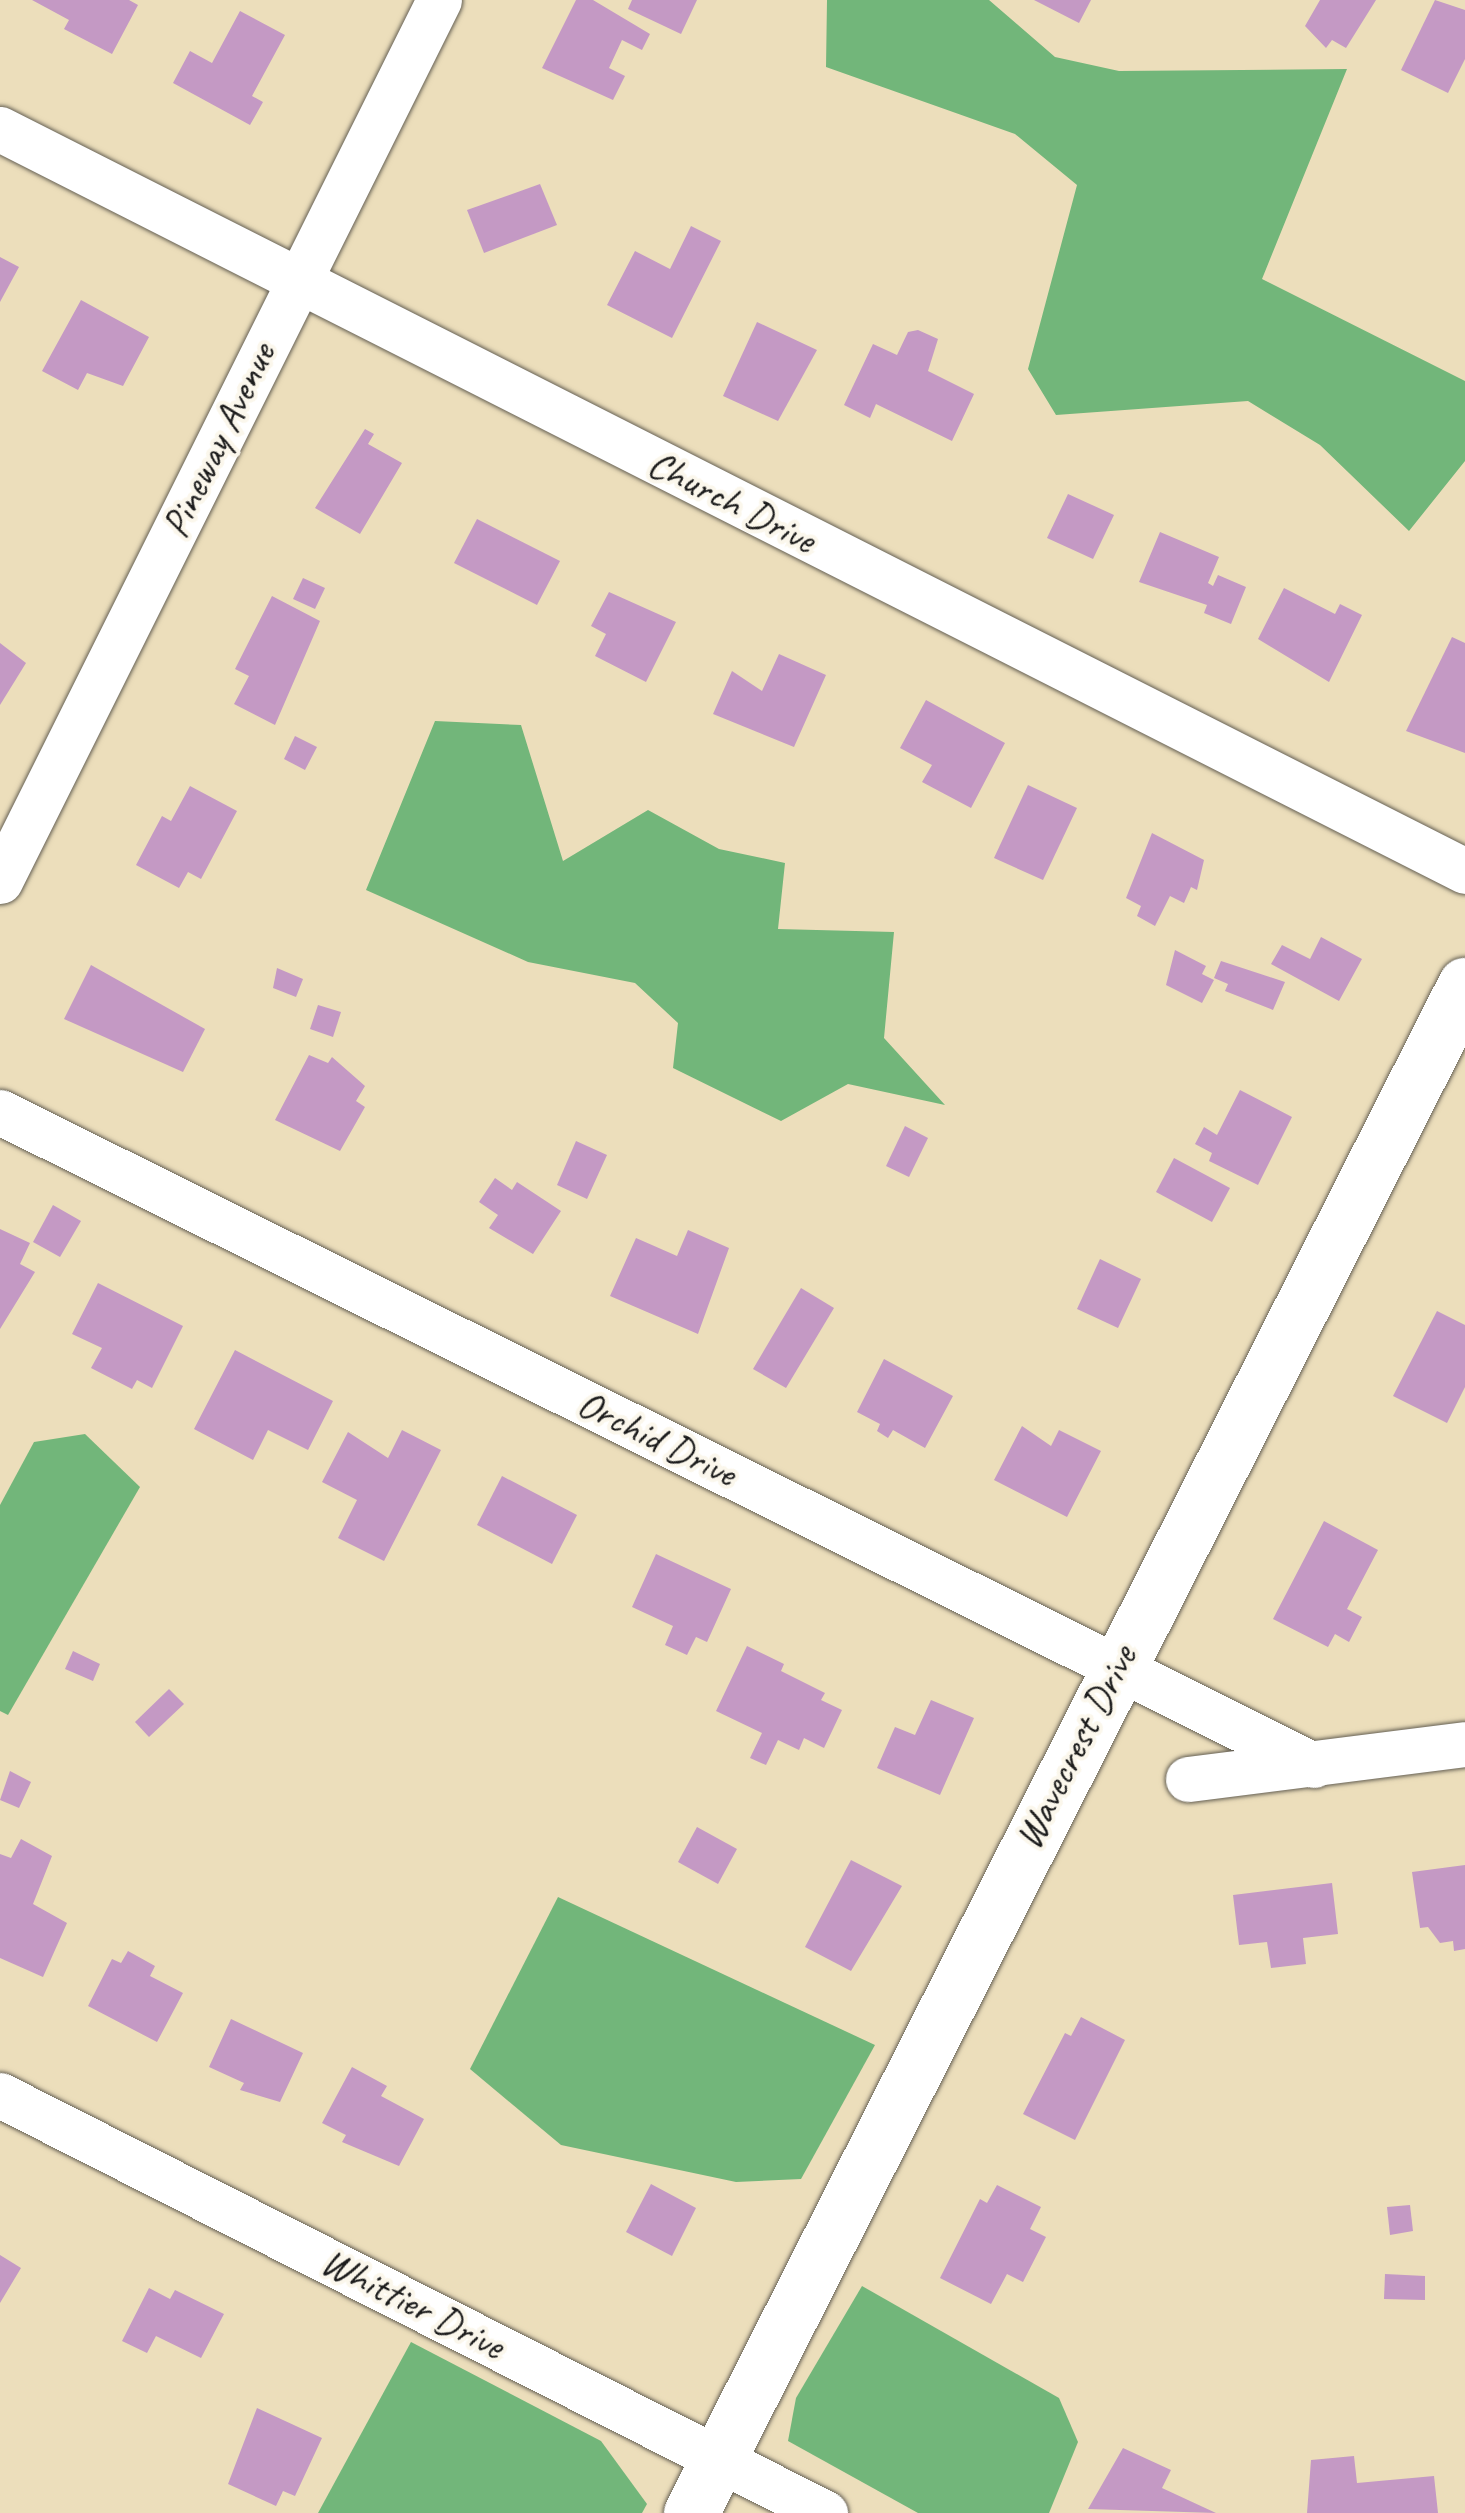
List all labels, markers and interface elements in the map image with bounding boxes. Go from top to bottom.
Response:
street label: Pineway Avenue [150,335,286,545]
street label: Church Drive [640,438,824,564]
street label: Orchid Drive [570,1379,744,1497]
street label: Wavecrest Drive [1003,1637,1147,1857]
street label: Whittier Drive [313,2236,513,2370]

